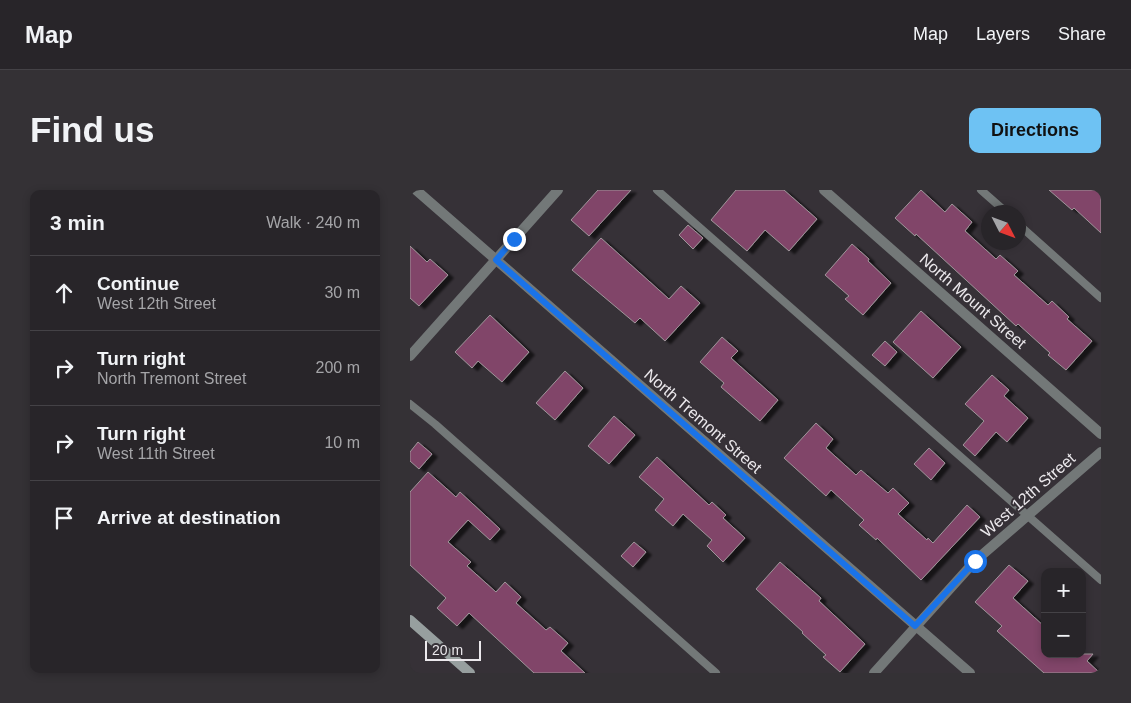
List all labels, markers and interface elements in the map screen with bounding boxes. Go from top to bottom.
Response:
text: Map [25,21,73,48]
text: Map [913,24,948,44]
text: Layers [976,24,1030,44]
text: Share [1058,24,1106,44]
button: Directions [969,108,1101,153]
text: Find us [30,110,154,149]
north arrow [981,205,1026,250]
text: 3 min [50,211,105,234]
text: Walk · 240 m [266,214,360,231]
route end [503,228,526,251]
street label: North Mount Street [916,250,1030,352]
text: Continue [97,273,179,294]
icon: ahead [50,279,78,307]
text: 30 m [324,284,360,301]
text: West 12th Street [97,295,216,312]
text: Turn right [97,348,185,369]
icon: right [50,354,78,382]
text: 200 m [316,359,360,376]
street label: North Tremont Street [641,366,765,477]
text: North Tremont Street [97,370,246,387]
text: Turn right [97,423,185,444]
icon: right [50,429,78,457]
text: 10 m [324,434,360,451]
text: West 11th Street [97,445,215,462]
street label: West 12th Street [978,449,1079,540]
icon: arrive [50,504,78,532]
text: Arrive at destination [97,507,281,528]
route start [964,550,987,573]
map controls [1041,568,1086,658]
button: + [1041,568,1086,613]
button: − [1041,613,1086,658]
scale bar [425,638,481,661]
text: 20 m [432,642,463,658]

